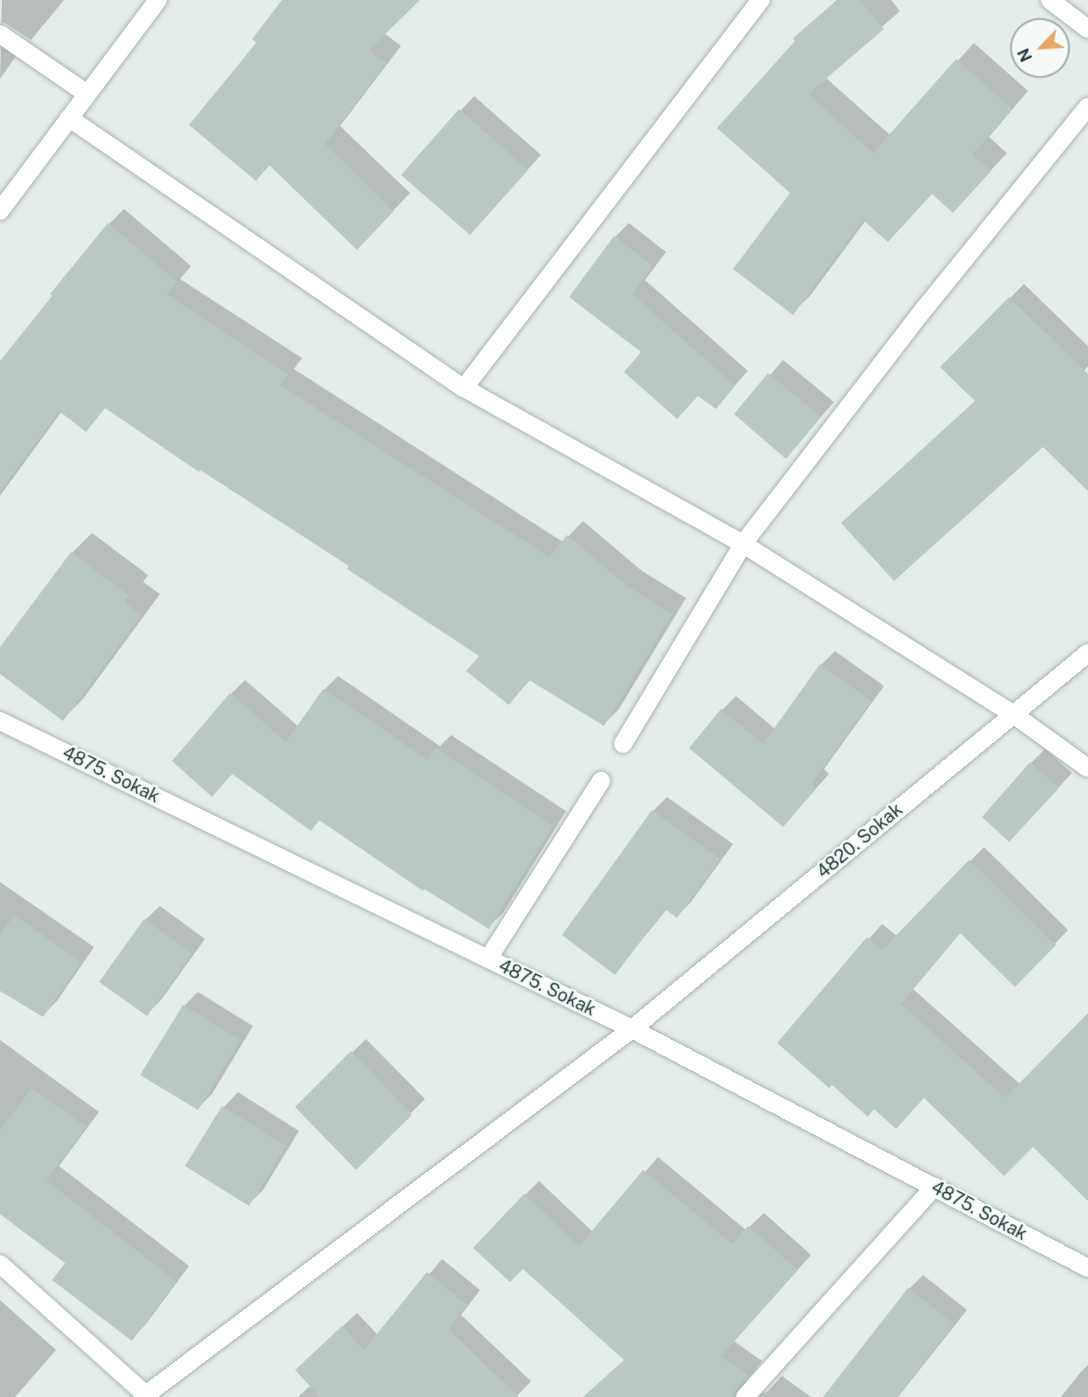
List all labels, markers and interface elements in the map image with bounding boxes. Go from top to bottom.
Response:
north arrow [1010,18,1070,78]
text: N [1014,45,1036,65]
street label: 4875. Sokak [59,742,163,808]
street label: 4820. Sokak [813,799,907,883]
street label: 4875. Sokak [495,955,599,1021]
street label: 4875. Sokak [927,1177,1031,1245]

